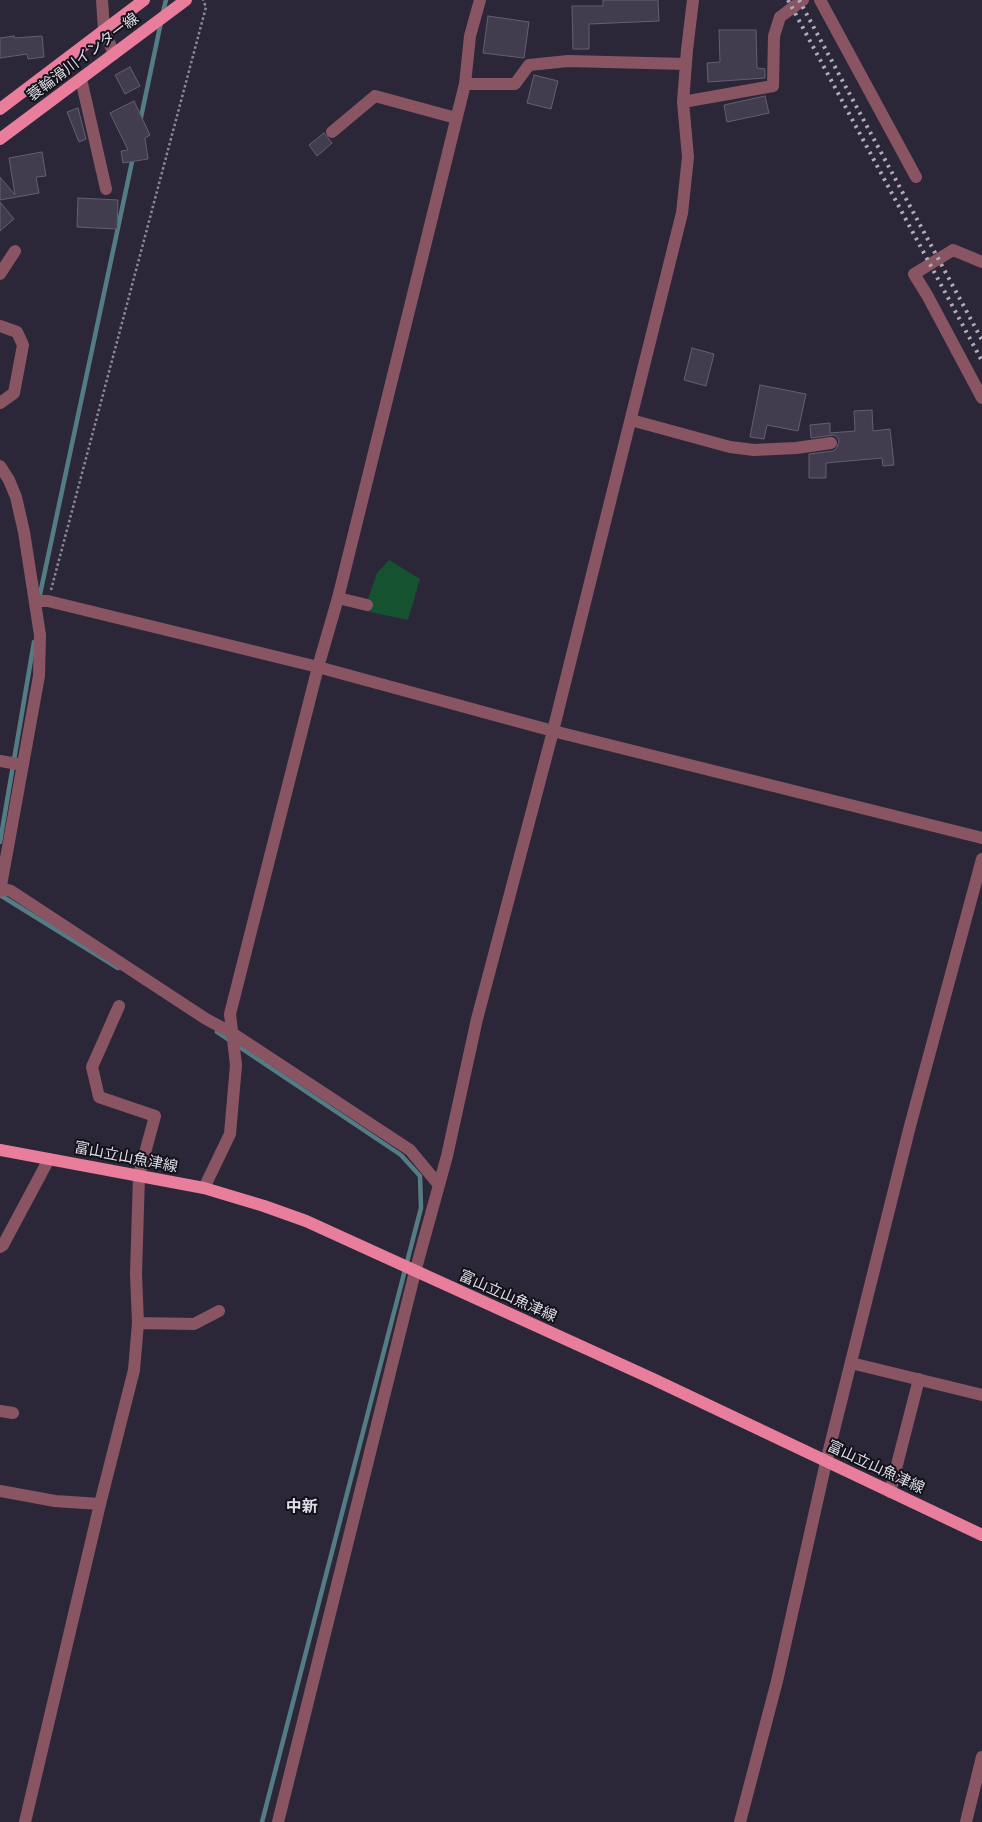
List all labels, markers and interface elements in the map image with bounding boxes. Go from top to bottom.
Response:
street label: 蓑輪滑川インター線 [24,9,142,105]
street label: 富山立山魚津線 [73,1138,179,1176]
street label: 富山立山魚津線 [456,1266,560,1326]
street label: 富山立山魚津線 [825,1437,927,1497]
district label: 中新 [286,1497,318,1517]

